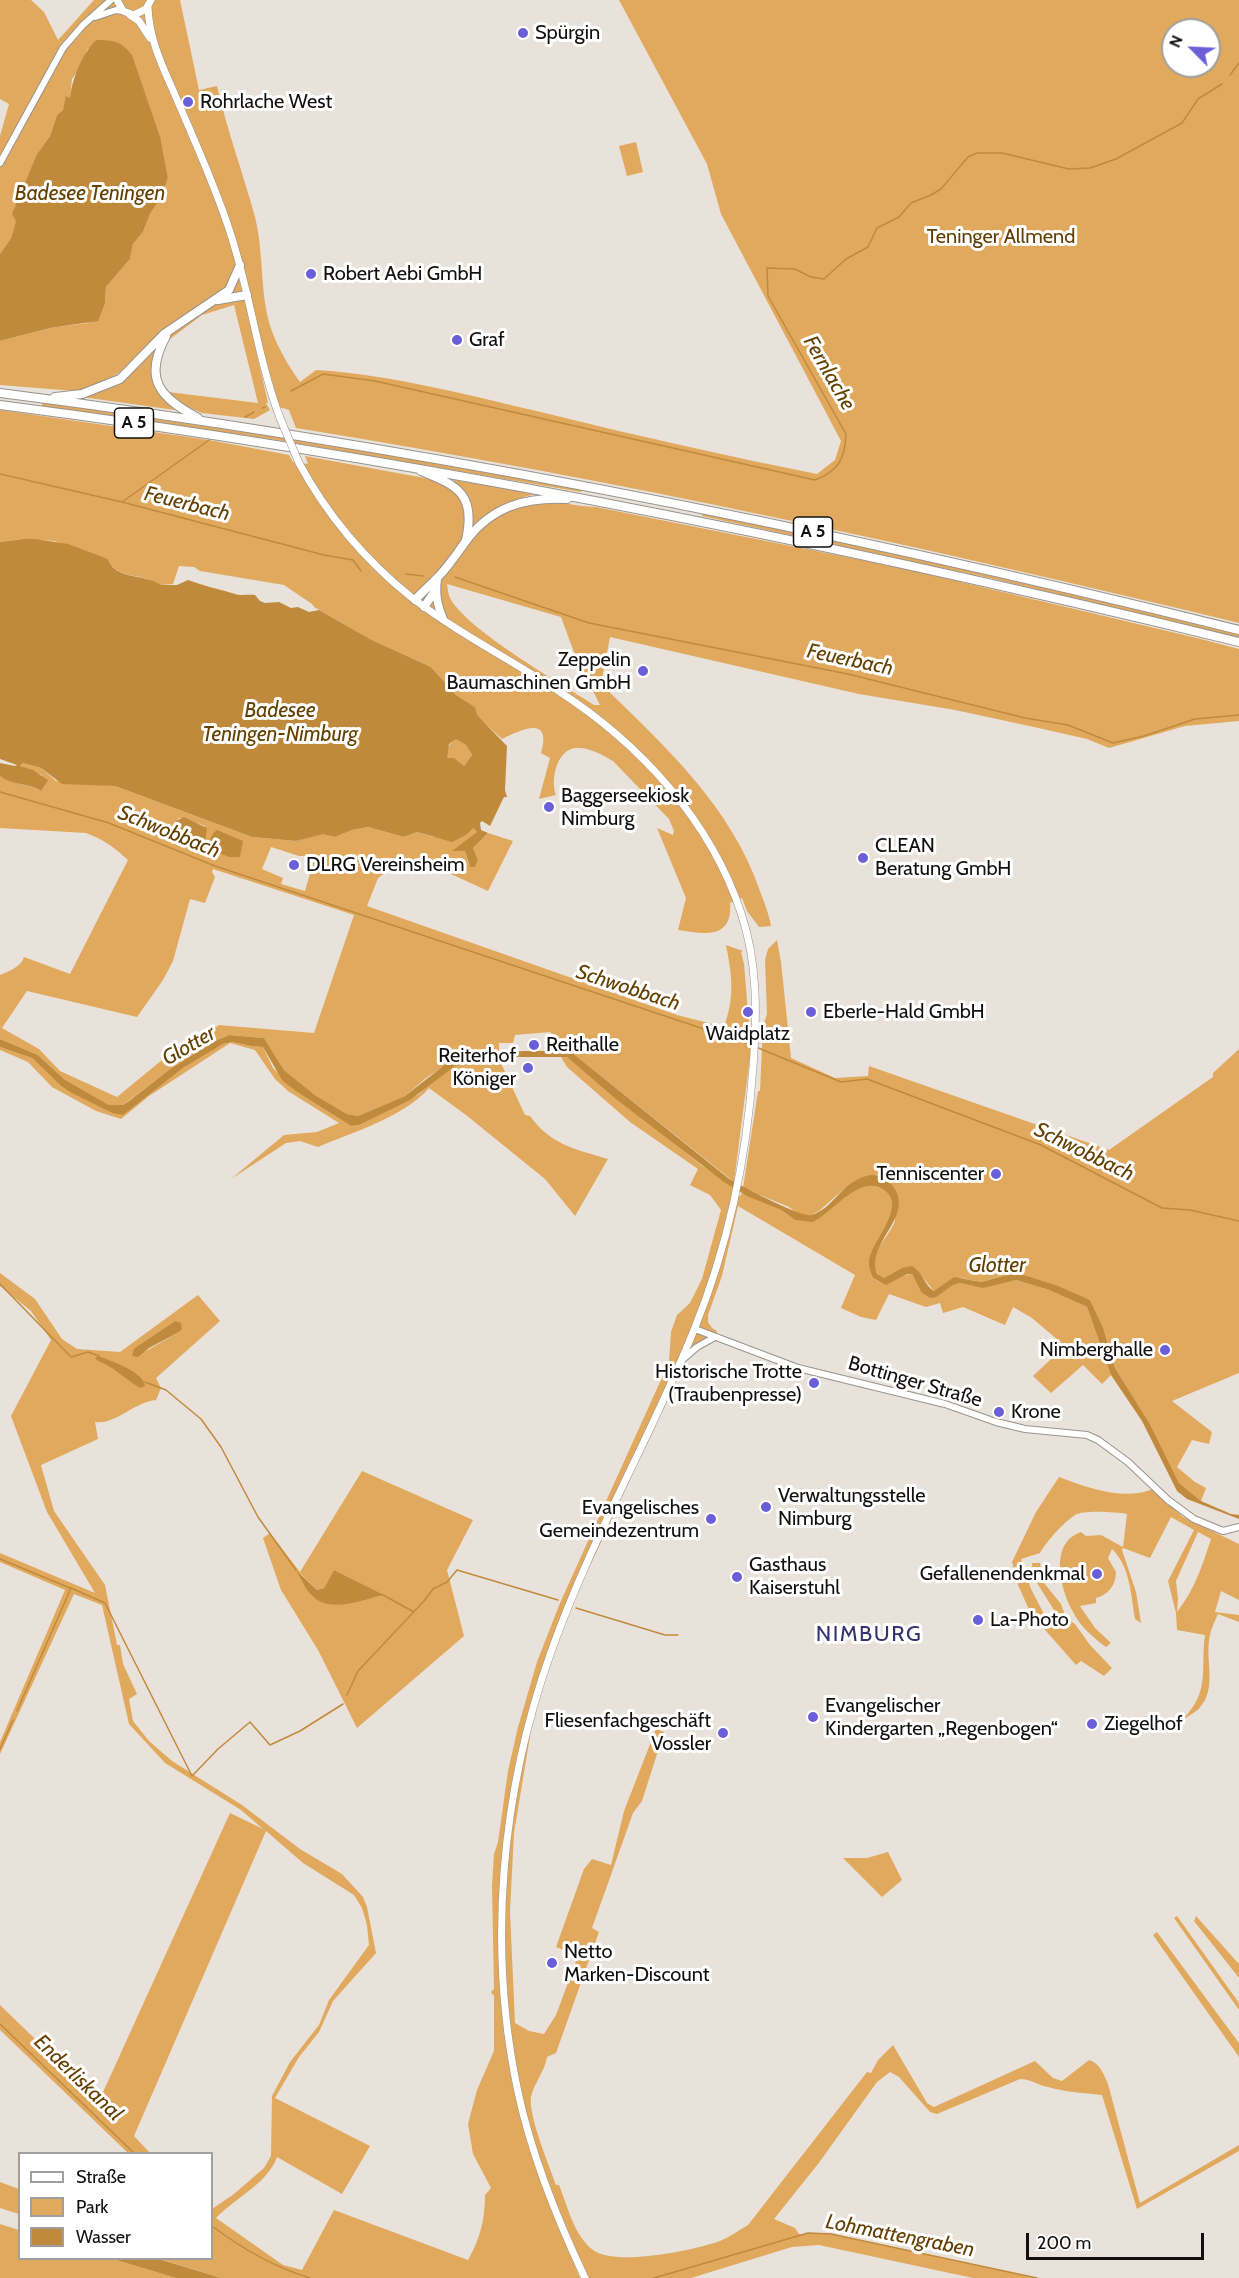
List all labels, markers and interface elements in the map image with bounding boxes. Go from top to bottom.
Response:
north arrow [1161,18,1221,78]
place label: Spürgin [535,21,600,45]
marker: Spürgin [516,26,530,40]
text: N [1165,32,1187,50]
place label: Rohrlache West [200,90,332,114]
marker: Rohrlache West [181,95,195,109]
water label: Badesee Teningen [15,181,165,207]
park label: Teninger Allmend [927,225,1075,249]
place label: Robert Aebi GmbH [323,262,482,286]
marker: Robert Aebi GmbH [304,267,318,281]
place label: Graf [469,328,505,352]
water label: Fernlache [798,331,860,415]
marker: Graf [450,333,464,347]
road number: A 5 [114,408,154,438]
water label: Feuerbach [142,481,232,527]
road number: A 5 [794,517,832,547]
water label: Feuerbach [805,639,895,681]
place label: Zeppelin Baumaschinen GmbH [447,648,631,695]
marker: Zeppelin Baumaschinen GmbH [636,664,650,678]
water label: Badesee Teningen-Nimburg [202,698,358,748]
place label: Baggerseekiosk Nimburg [561,784,689,831]
water label: Schwobbach [114,800,224,864]
marker: Baggerseekiosk Nimburg [542,800,556,814]
place label: CLEAN Beratung GmbH [875,834,1011,881]
marker: CLEAN Beratung GmbH [856,851,870,865]
place label: DLRG Vereinsheim [306,853,465,877]
marker: DLRG Vereinsheim [287,858,301,872]
water label: Schwobbach [573,959,683,1017]
place label: Eberle-Hald GmbH [823,1000,985,1024]
marker: Waidplatz [741,1005,755,1019]
marker: Eberle-Hald GmbH [804,1005,818,1019]
water label: Glotter [158,1021,220,1071]
place label: Waidplatz [706,1022,790,1046]
place label: Reithalle [546,1033,619,1057]
marker: Reithalle [527,1038,541,1052]
place label: Reiterhof Königer [438,1044,516,1091]
marker: Reiterhof Königer [521,1061,535,1075]
water label: Schwobbach [1030,1117,1138,1187]
place label: Tenniscenter [876,1162,984,1186]
marker: Tenniscenter [989,1167,1003,1181]
water label: Glotter [968,1253,1026,1279]
place label: Nimberghalle [1040,1338,1153,1362]
marker: Nimberghalle [1158,1343,1172,1357]
street label: Bottinger Straße [845,1351,985,1413]
place label: Historische Trotte (Traubenpresse) [655,1360,802,1407]
marker: Historische Trotte (Traubenpresse) [807,1376,821,1390]
place label: Krone [1011,1400,1061,1424]
marker: Krone [992,1405,1006,1419]
place label: Verwaltungsstelle Nimburg [778,1484,926,1531]
place label: Evangelisches Gemeindezentrum [539,1496,699,1543]
marker: Verwaltungsstelle Nimburg [759,1500,773,1514]
marker: Evangelisches Gemeindezentrum [704,1512,718,1526]
place label: Gasthaus Kaiserstuhl [749,1553,840,1600]
place label: Gefallenendenkmal [920,1562,1085,1586]
marker: Gefallenendenkmal [1090,1567,1104,1581]
marker: Gasthaus Kaiserstuhl [730,1570,744,1584]
place label: La-Photo [990,1608,1069,1632]
marker: La-Photo [971,1613,985,1627]
district label: NIMBURG [816,1622,922,1648]
place label: Evangelischer Kindergarten „Regenbogen“ [825,1694,1058,1741]
place label: Fliesenfachgeschäft Vossler [544,1709,711,1756]
marker: Evangelischer Kindergarten „Regenbogen“ [806,1710,820,1724]
place label: Ziegelhof [1104,1712,1183,1736]
marker: Ziegelhof [1085,1717,1099,1731]
marker: Fliesenfachgeschäft Vossler [716,1726,730,1740]
place label: Netto Marken-Discount [564,1940,710,1987]
marker: Netto Marken-Discount [545,1956,559,1970]
water label: Enderliskanal [28,2030,128,2126]
legend [18,2152,213,2260]
text: Straße [76,2166,126,2188]
text: Park [76,2196,108,2218]
water label: Lohmattengraben [824,2209,976,2263]
scale bar [1029,2221,1208,2259]
text: Wasser [76,2226,131,2248]
text: 200 m [1037,2232,1091,2254]

